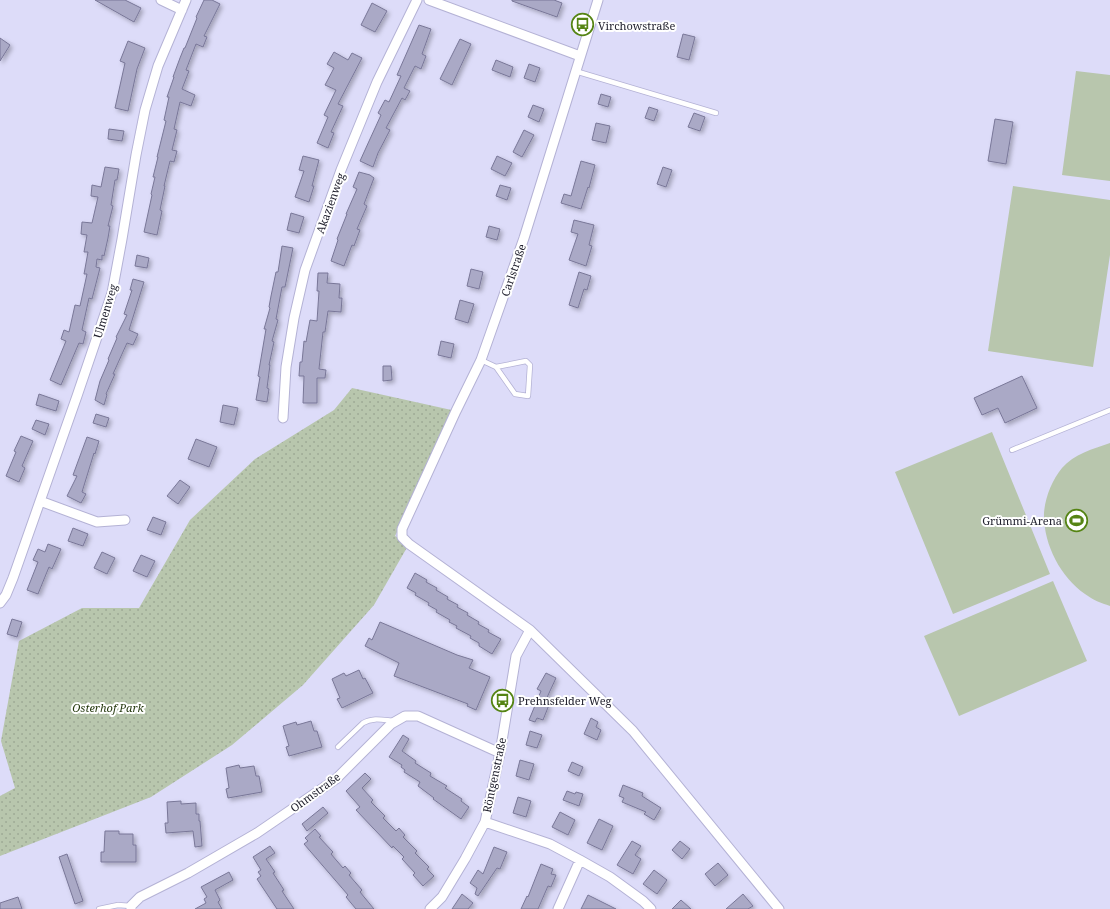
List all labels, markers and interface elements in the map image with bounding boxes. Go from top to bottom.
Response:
bus stop icon: Virchowstraße [569,12,595,38]
place label: Virchowstraße [598,18,675,33]
street label: Akazienweg [312,170,348,236]
street label: Carlstraße [497,242,529,298]
street label: Ulmenweg [90,282,120,340]
sports icon: Grümmi-Arena [1064,507,1090,533]
place label: Grümmi-Arena [982,513,1062,528]
bus stop icon: Prehnsfelder Weg [489,687,515,713]
place label: Prehnsfelder Weg [518,693,612,708]
park label: Osterhof Park [72,700,145,715]
street label: Röntgenstraße [479,736,509,814]
street label: Ohmstraße [287,769,343,815]

